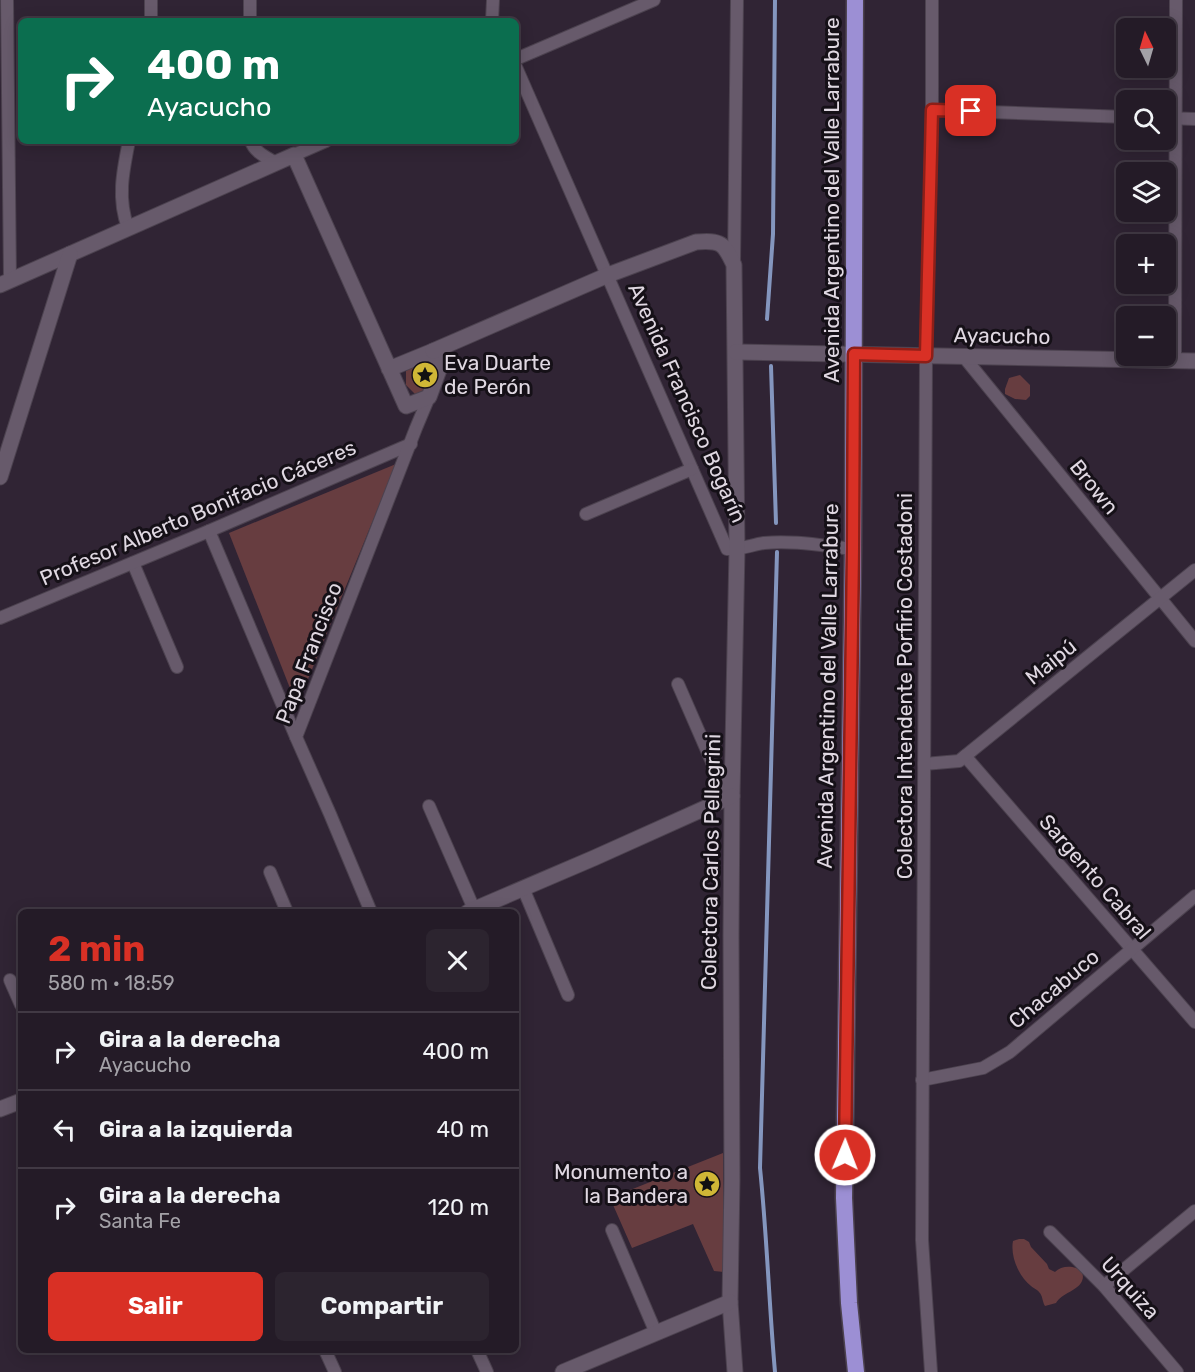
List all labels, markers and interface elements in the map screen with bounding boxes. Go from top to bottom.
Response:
street label: Avenida Argentino del Valle Larrabure [819,17,844,383]
north arrow [1116,18,1176,78]
map controls [1116,18,1176,366]
text: 400 m [147,40,280,90]
icon: right [48,42,126,120]
pin [945,85,996,136]
button: search [1116,90,1176,150]
text: Ayacucho [147,91,272,123]
icon: arrive [954,94,987,127]
button: layers [1116,162,1176,222]
button: + [1116,234,1176,294]
street label: Avenida Francisco Bogarín [623,279,752,527]
button: − [1116,306,1176,366]
street label: Ayacucho [953,322,1051,349]
place label: Eva Duarte de Perón [444,350,551,399]
place icon: Eva Duarte de Perón [410,360,440,390]
street label: Profesor Alberto Bonifacio Cáceres [36,434,360,591]
street label: Brown [1065,454,1124,519]
street label: Colectora Intendente Porfirio Costadoni [892,493,917,879]
street label: Avenida Argentino del Valle Larrabure [812,503,843,869]
street label: Papa Francisco [270,579,347,727]
street label: Maipú [1020,633,1081,690]
street label: Colectora Carlos Pellegrini [696,734,725,990]
street label: Sargento Cabral [1034,809,1156,944]
text: 2 min [48,927,146,970]
button: close [426,929,489,992]
street label: Chacabuco [1003,944,1104,1034]
text: 580 m · 18:59 [48,971,175,995]
text: Gira a la derecha [99,1026,280,1053]
icon: right [48,1035,81,1068]
text: 400 m [422,1038,489,1065]
text: Ayacucho [99,1053,191,1077]
icon: left [48,1113,81,1146]
text: Gira a la izquierda [99,1116,293,1143]
text: 40 m [436,1116,489,1143]
position arrow [813,1123,877,1187]
place label: Monumento a la Bandera [554,1159,688,1208]
place icon: Monumento a la Bandera [692,1169,722,1199]
text: Gira a la derecha [99,1182,280,1209]
icon: right [48,1191,81,1224]
text: 120 m [428,1194,489,1221]
text: Santa Fe [99,1209,181,1233]
street label: Urquiza [1096,1251,1165,1324]
button: Salir [48,1272,263,1341]
button: Compartir [275,1272,489,1341]

